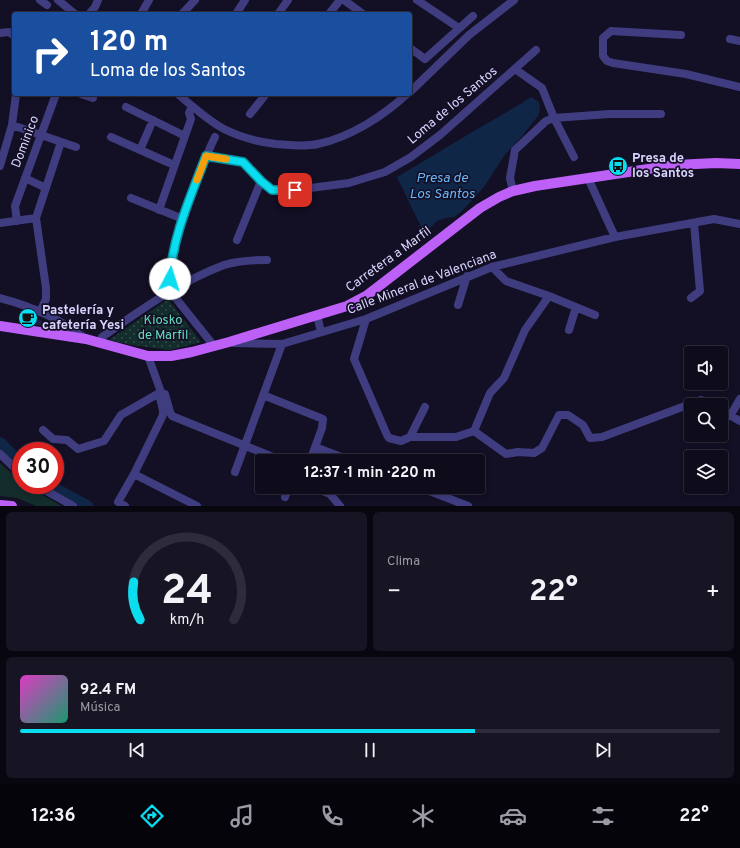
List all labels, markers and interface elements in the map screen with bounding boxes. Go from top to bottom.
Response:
text: 120 m [90,25,168,61]
icon: right [24,28,76,80]
text: Loma de los Santos [90,60,246,83]
street label: Loma de los Santos [405,64,501,148]
street label: Dominico [9,114,43,170]
place label: Presa de los Santos [632,151,694,182]
bus stop icon: Presa de los Santos [607,155,629,177]
water label: Presa de Los Santos [409,170,475,203]
pin [278,173,312,207]
icon: arrive [284,179,306,201]
street label: Carretera a Marfil [343,224,435,296]
street label: Calle Mineral de Valenciana [345,247,499,319]
position arrow [149,258,191,300]
place label: Pastelería y cafetería Yesi [42,303,124,334]
cafe icon: Pastelería y cafetería Yesi [17,307,39,329]
park label: Kiosko de Marfil [138,313,188,344]
map controls [684,346,728,494]
button: sound [684,346,728,390]
button: search [684,398,728,442]
speed limit sign: 30 [12,442,64,494]
button: layers [684,450,728,494]
text: 12:37 · 1 min · 220 m [304,464,436,483]
text: Clima [387,554,420,570]
text: 24 [160,565,213,618]
text: 22° [529,574,578,611]
text: − [387,579,401,606]
text: + [706,579,720,606]
text: km/h [169,610,204,628]
text: 92.4 FM [80,681,136,700]
text: Música [80,700,120,716]
icon: previous [126,739,148,761]
icon: pause [359,739,381,761]
icon: next [592,739,614,761]
icon: directions [138,802,166,830]
icon: music [228,802,256,830]
icon: phone [318,802,346,830]
icon: climate [409,802,437,830]
icon: car [499,802,527,830]
icon: filters [589,802,617,830]
text: 12:36 [31,805,76,828]
text: 22° [679,805,709,828]

